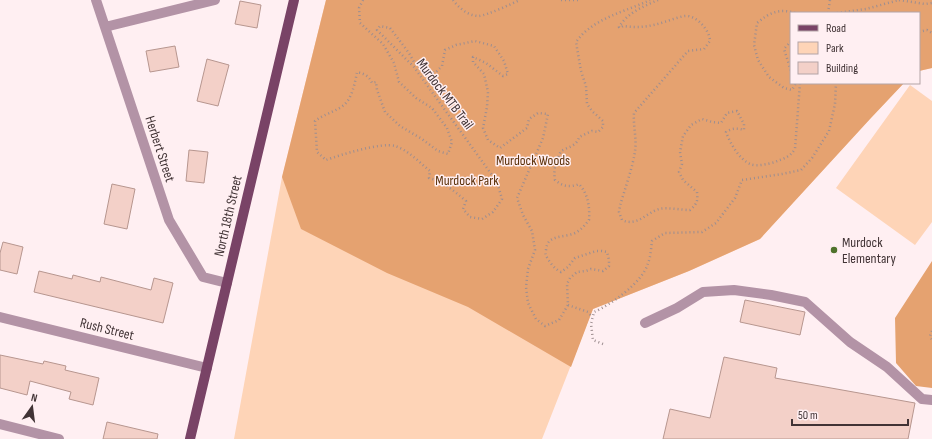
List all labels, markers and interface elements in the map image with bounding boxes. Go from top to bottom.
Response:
legend [790,12,920,84]
text: Road [826,21,846,36]
text: Park [826,41,844,56]
street label: Murdock MTB Trail [413,55,477,133]
text: Building [826,61,858,76]
street label: Herbert Street [141,114,179,184]
park label: Murdock Woods [496,152,570,169]
park label: Murdock Park [435,172,499,189]
street label: North 18th Street [210,174,246,258]
place label: Murdock Elementary [842,234,896,267]
marker: Murdock Elementary [829,245,839,255]
street label: Rush Street [78,314,136,344]
north arrow [12,387,52,427]
text: N [30,391,39,405]
scale bar [792,401,908,427]
text: 50 m [798,408,818,423]

